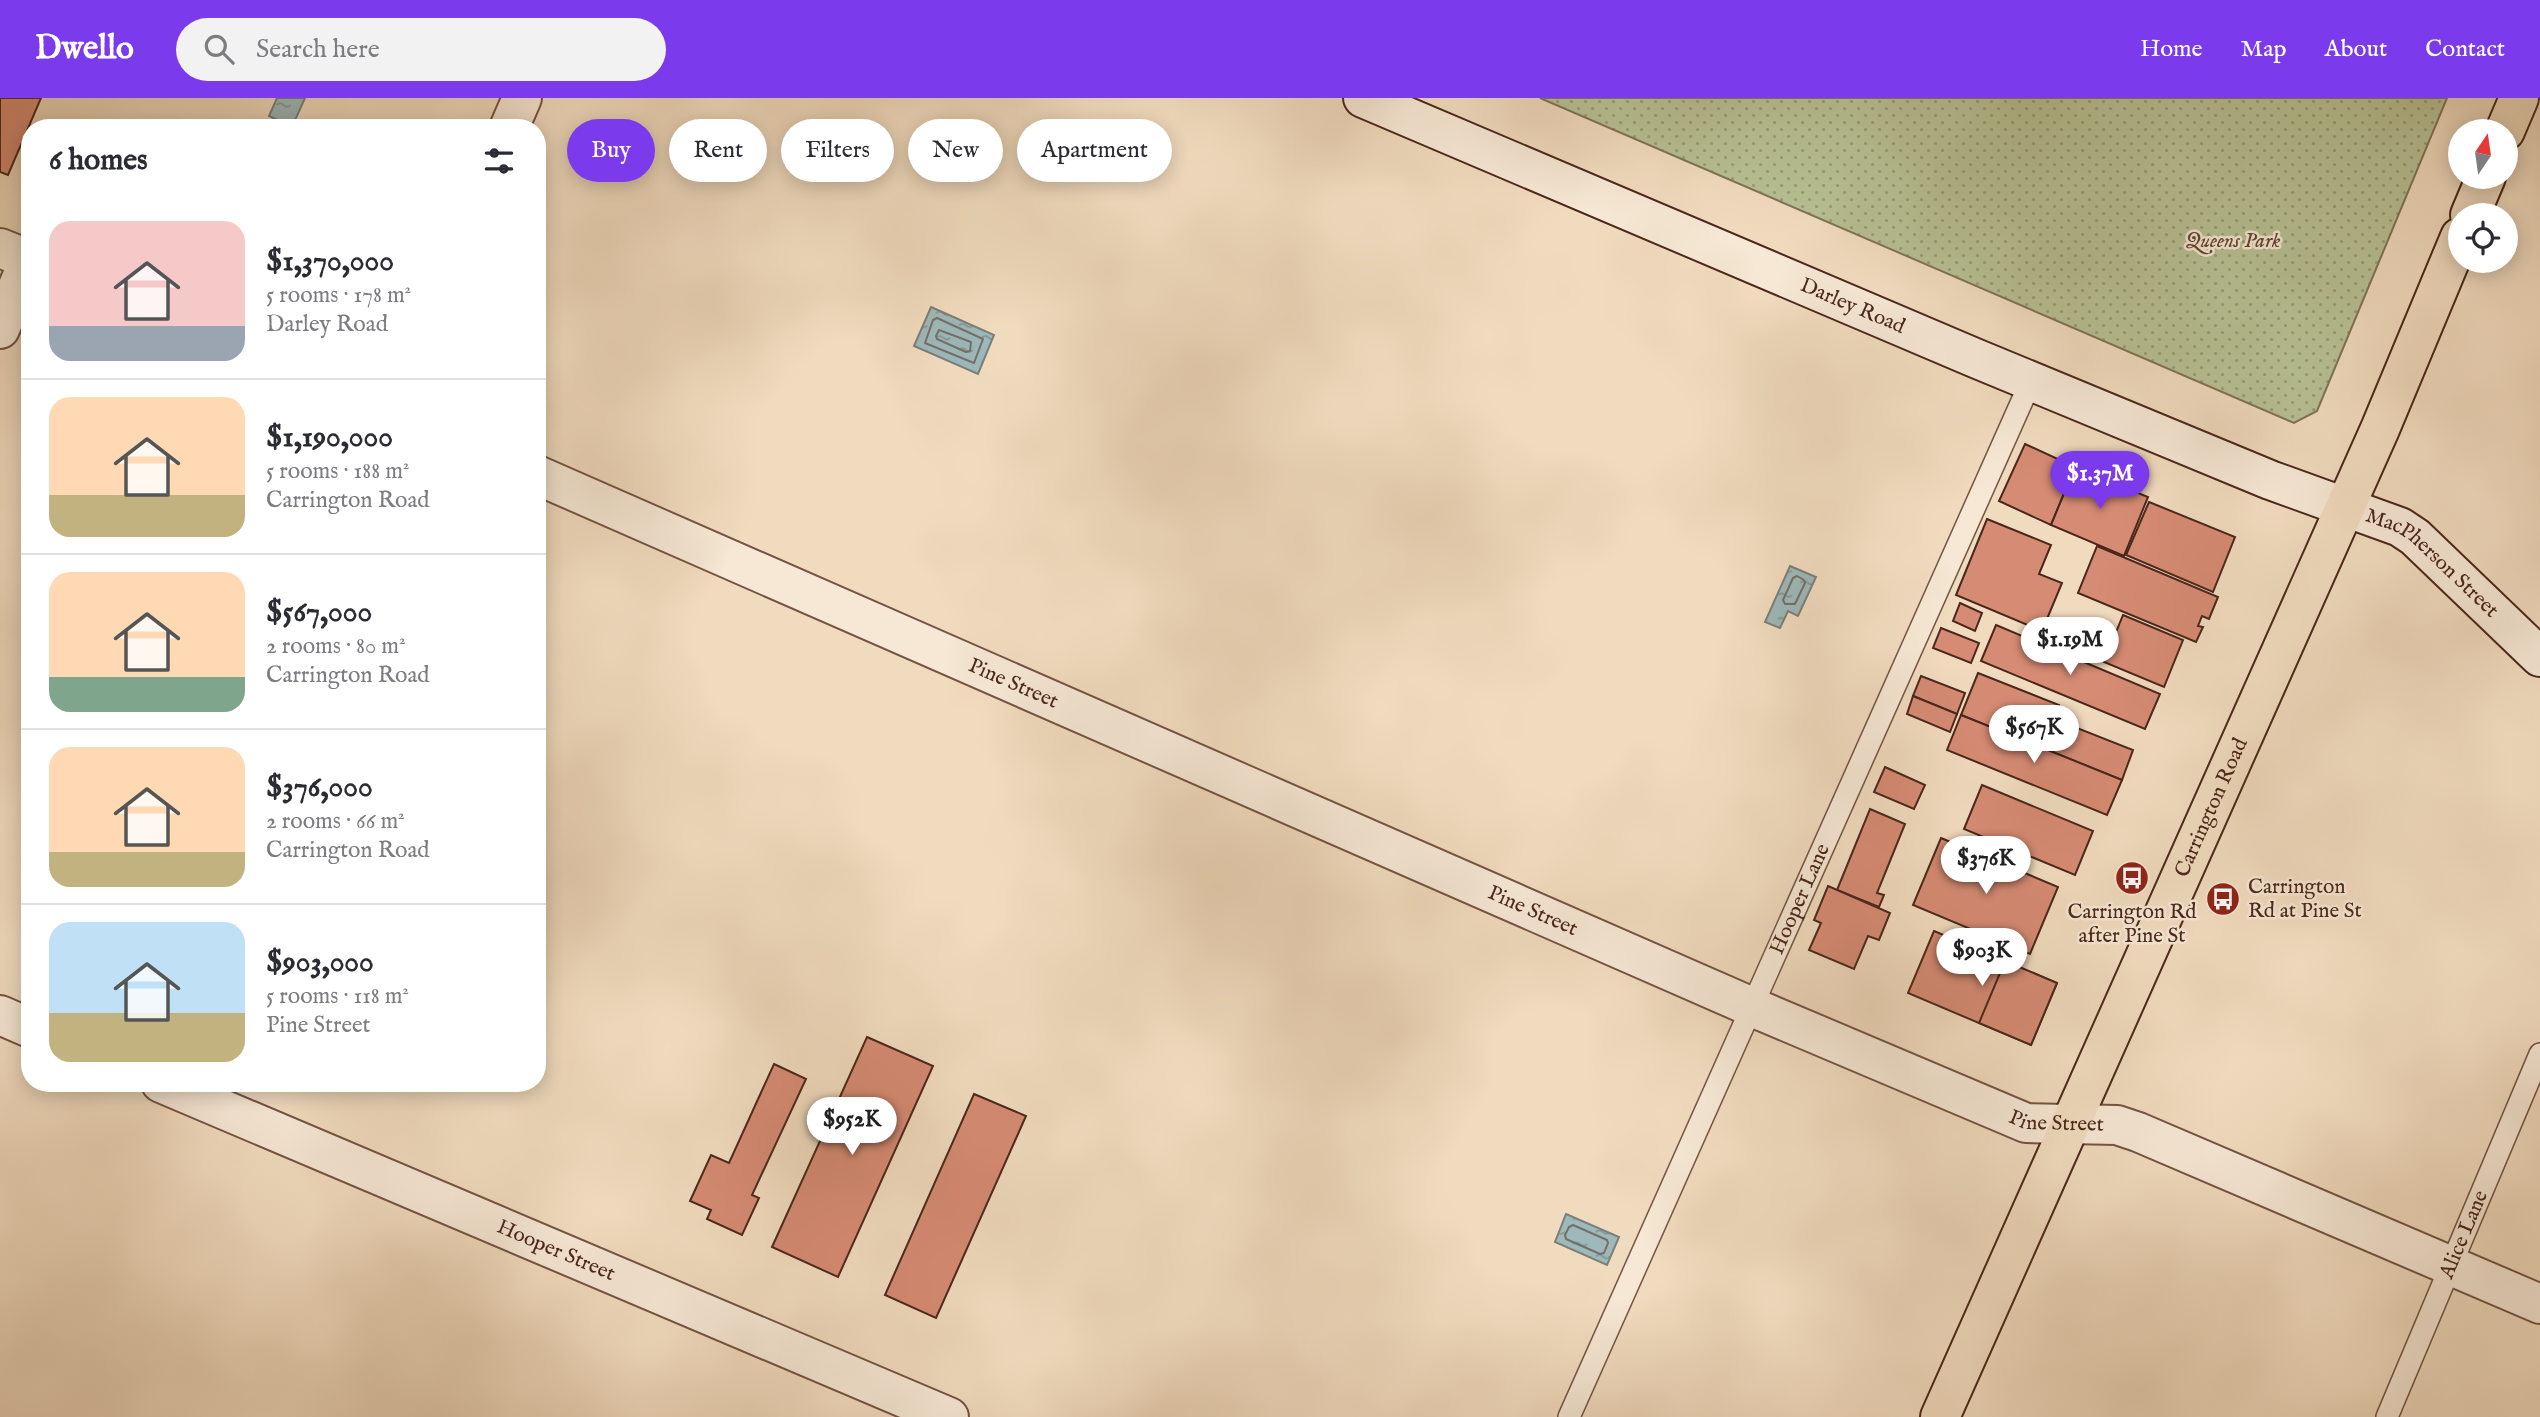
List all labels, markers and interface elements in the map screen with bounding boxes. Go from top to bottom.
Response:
search box [176,18,666,81]
text: Dwello [35,28,134,70]
icon: search [200,30,238,68]
text: Search here [256,33,380,66]
text: Home [2140,34,2203,65]
text: Map [2241,34,2287,65]
text: About [2325,34,2387,65]
text: Contact [2425,34,2505,65]
chip: Buy [567,119,655,182]
chip: Rent [669,119,767,182]
chip: Filters [781,119,894,182]
chip: New [908,119,1003,182]
chip: Apartment [1017,119,1172,182]
north arrow [2448,119,2518,189]
map controls [2448,119,2518,273]
text: 6 homes [49,142,148,180]
icon: filters [480,142,518,180]
button: locate [2448,203,2518,273]
park label: Queens Park [2186,228,2281,255]
text: $1,370,000 [266,243,394,281]
icon: home [105,249,189,333]
street label: Darley Road [1796,272,1910,341]
text: 5 rooms · 178 m² [266,281,411,310]
text: Darley Road [266,310,388,339]
text: $1,190,000 [266,419,393,457]
icon: home [105,425,189,509]
pin: $1.37M [2043,452,2157,511]
text: 5 rooms · 188 m² [266,457,409,486]
text: $1.37M [2066,459,2134,488]
text: Carrington Road [266,486,430,515]
street label: MacPherson Street [2362,502,2505,624]
text: $567,000 [266,594,372,632]
icon: home [105,600,189,684]
pin: $1.19M [2013,618,2127,677]
text: $1.19M [2037,625,2103,654]
text: 2 rooms · 80 m² [266,632,406,661]
street label: Pine Street [964,652,1062,715]
text: Carrington Road [266,661,430,690]
pin: $567K [1985,706,2083,765]
text: $567K [2005,713,2063,742]
street label: Carrington Road [2169,733,2254,881]
text: $376,000 [266,769,373,807]
icon: home [105,775,189,859]
text: 2 rooms · 66 m² [266,807,405,836]
text: Carrington Road [266,836,430,865]
pin: $376K [1937,836,2035,896]
street label: Hooper Lane [1763,839,1837,959]
text: $376K [1957,844,2015,873]
bus stop icon: Carrington Rd after Pine St [2113,859,2151,897]
place label: Carrington Rd at Pine St [2248,874,2362,925]
street label: Pine Street [1484,879,1582,942]
bus stop icon: Carrington Rd at Pine St [2204,880,2242,918]
place label: Carrington Rd after Pine St [2067,899,2197,950]
pin: $903K [1933,928,2031,988]
text: $903K [1952,936,2012,965]
text: $903,000 [266,944,374,982]
icon: home [105,950,189,1034]
text: 5 rooms · 118 m² [266,982,409,1011]
text: Pine Street [266,1011,370,1040]
pin: $952K [803,1098,901,1157]
street label: Pine Street [2005,1104,2104,1138]
text: $952K [823,1105,881,1134]
street label: Alice Lane [2433,1186,2495,1284]
street label: Hooper Street [493,1213,619,1287]

